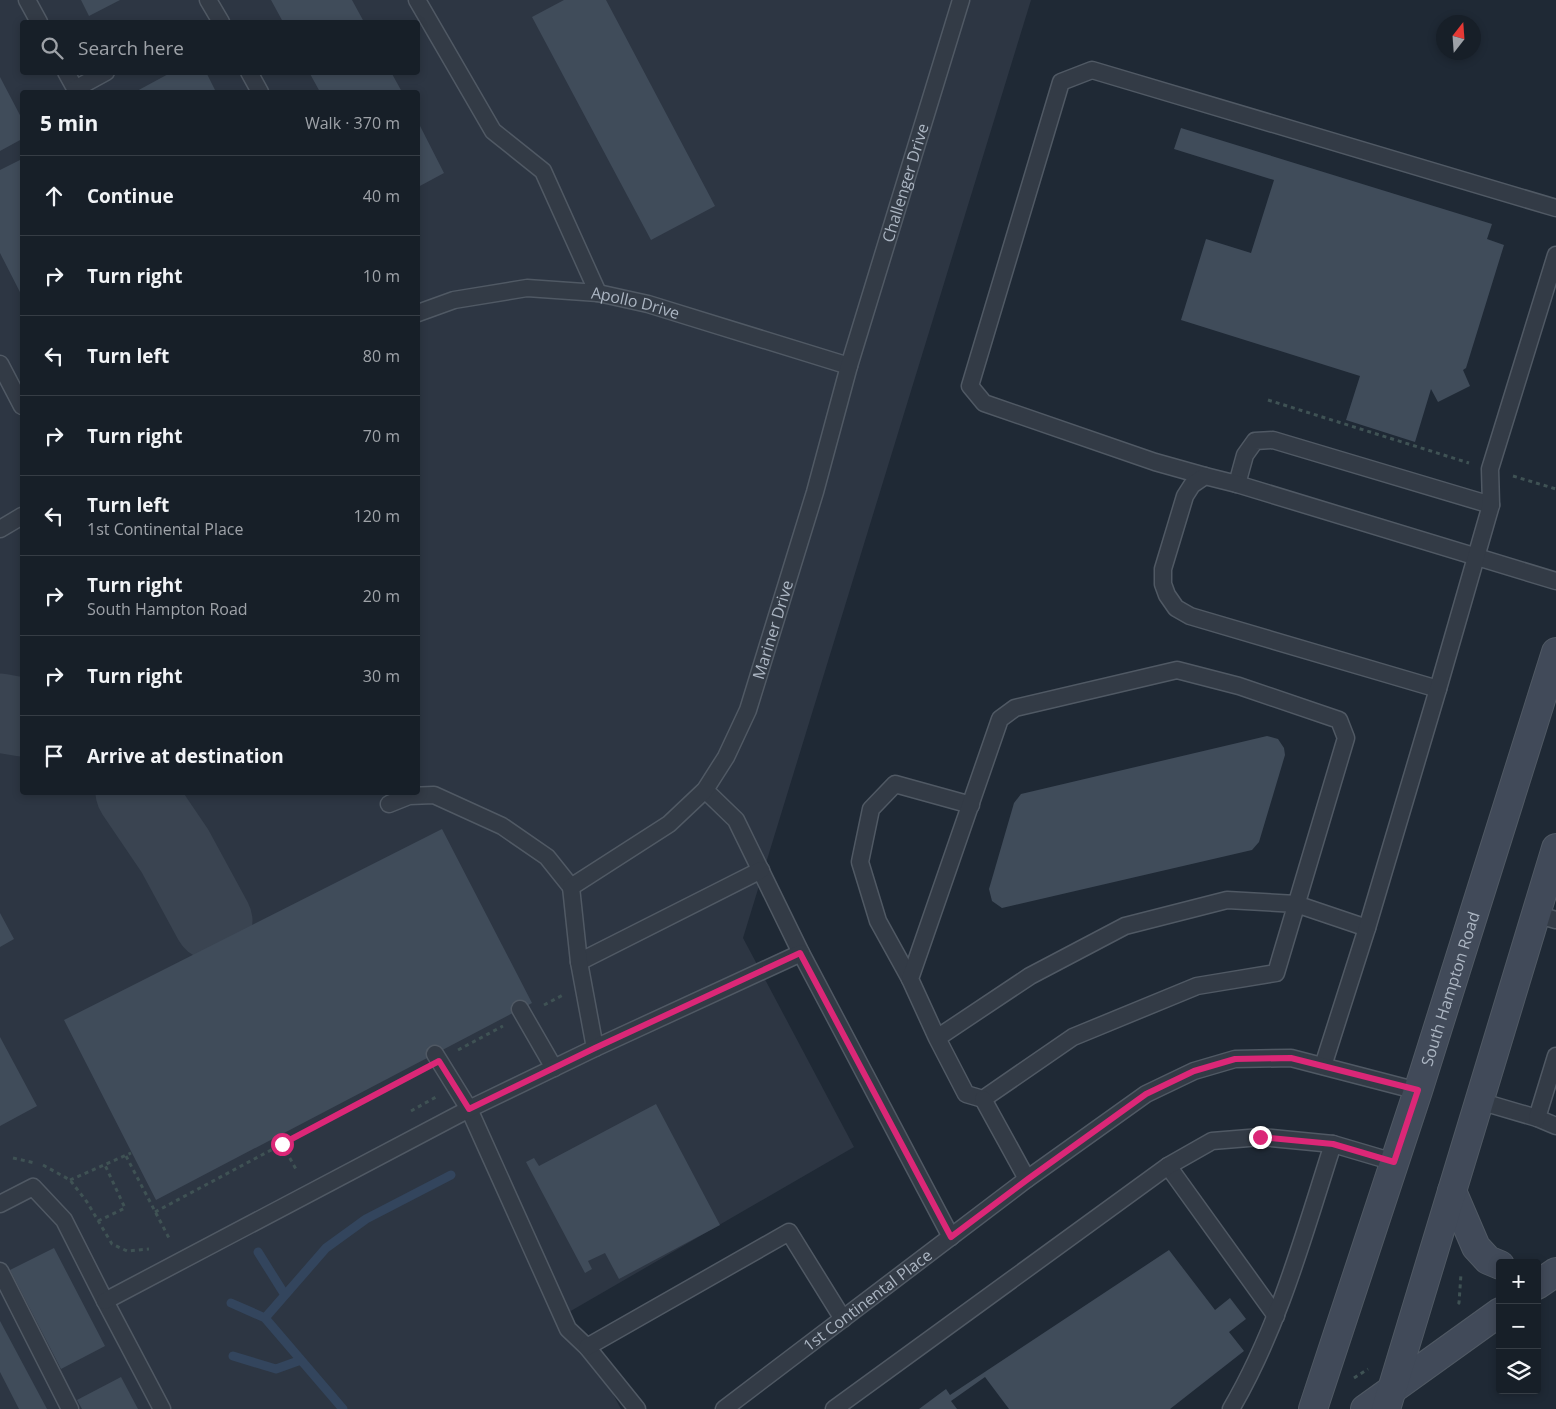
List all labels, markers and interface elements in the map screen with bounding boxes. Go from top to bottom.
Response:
north arrow [1436,15,1481,60]
search box [20,20,420,75]
icon: search [38,34,66,62]
text: Search here [78,35,184,61]
text: 5 min [40,109,98,137]
text: Walk · 370 m [305,112,400,134]
street label: Challenger Drive [876,121,934,245]
icon: ahead [40,182,68,210]
text: Continue [87,183,174,209]
text: 40 m [363,185,400,207]
icon: right [40,262,68,290]
text: Turn right [87,263,182,289]
text: 10 m [363,265,400,287]
street label: Apollo Drive [591,282,682,324]
icon: left [40,342,68,370]
text: Turn left [87,343,169,369]
text: 80 m [363,345,400,367]
icon: right [40,422,68,450]
text: Turn right [87,423,182,449]
text: 70 m [363,425,400,447]
text: Turn left [87,492,169,518]
icon: left [40,502,68,530]
text: 120 m [354,505,400,527]
text: 1st Continental Place [87,518,244,540]
text: Turn right [87,572,182,598]
street label: Mariner Drive [747,577,798,682]
icon: right [40,582,68,610]
text: 20 m [363,585,400,607]
text: South Hampton Road [87,598,248,620]
icon: right [40,662,68,690]
text: Turn right [87,663,182,689]
text: 30 m [363,665,400,687]
icon: arrive [40,742,68,770]
text: Arrive at destination [87,743,284,769]
street label: South Hampton Road [1416,909,1485,1069]
route end [1249,1126,1272,1149]
route start [271,1133,294,1156]
street label: 1st Continental Place [798,1244,936,1356]
map controls [1496,1259,1541,1394]
button: + [1496,1259,1541,1304]
button: − [1496,1304,1541,1349]
button: layers [1496,1349,1541,1394]

